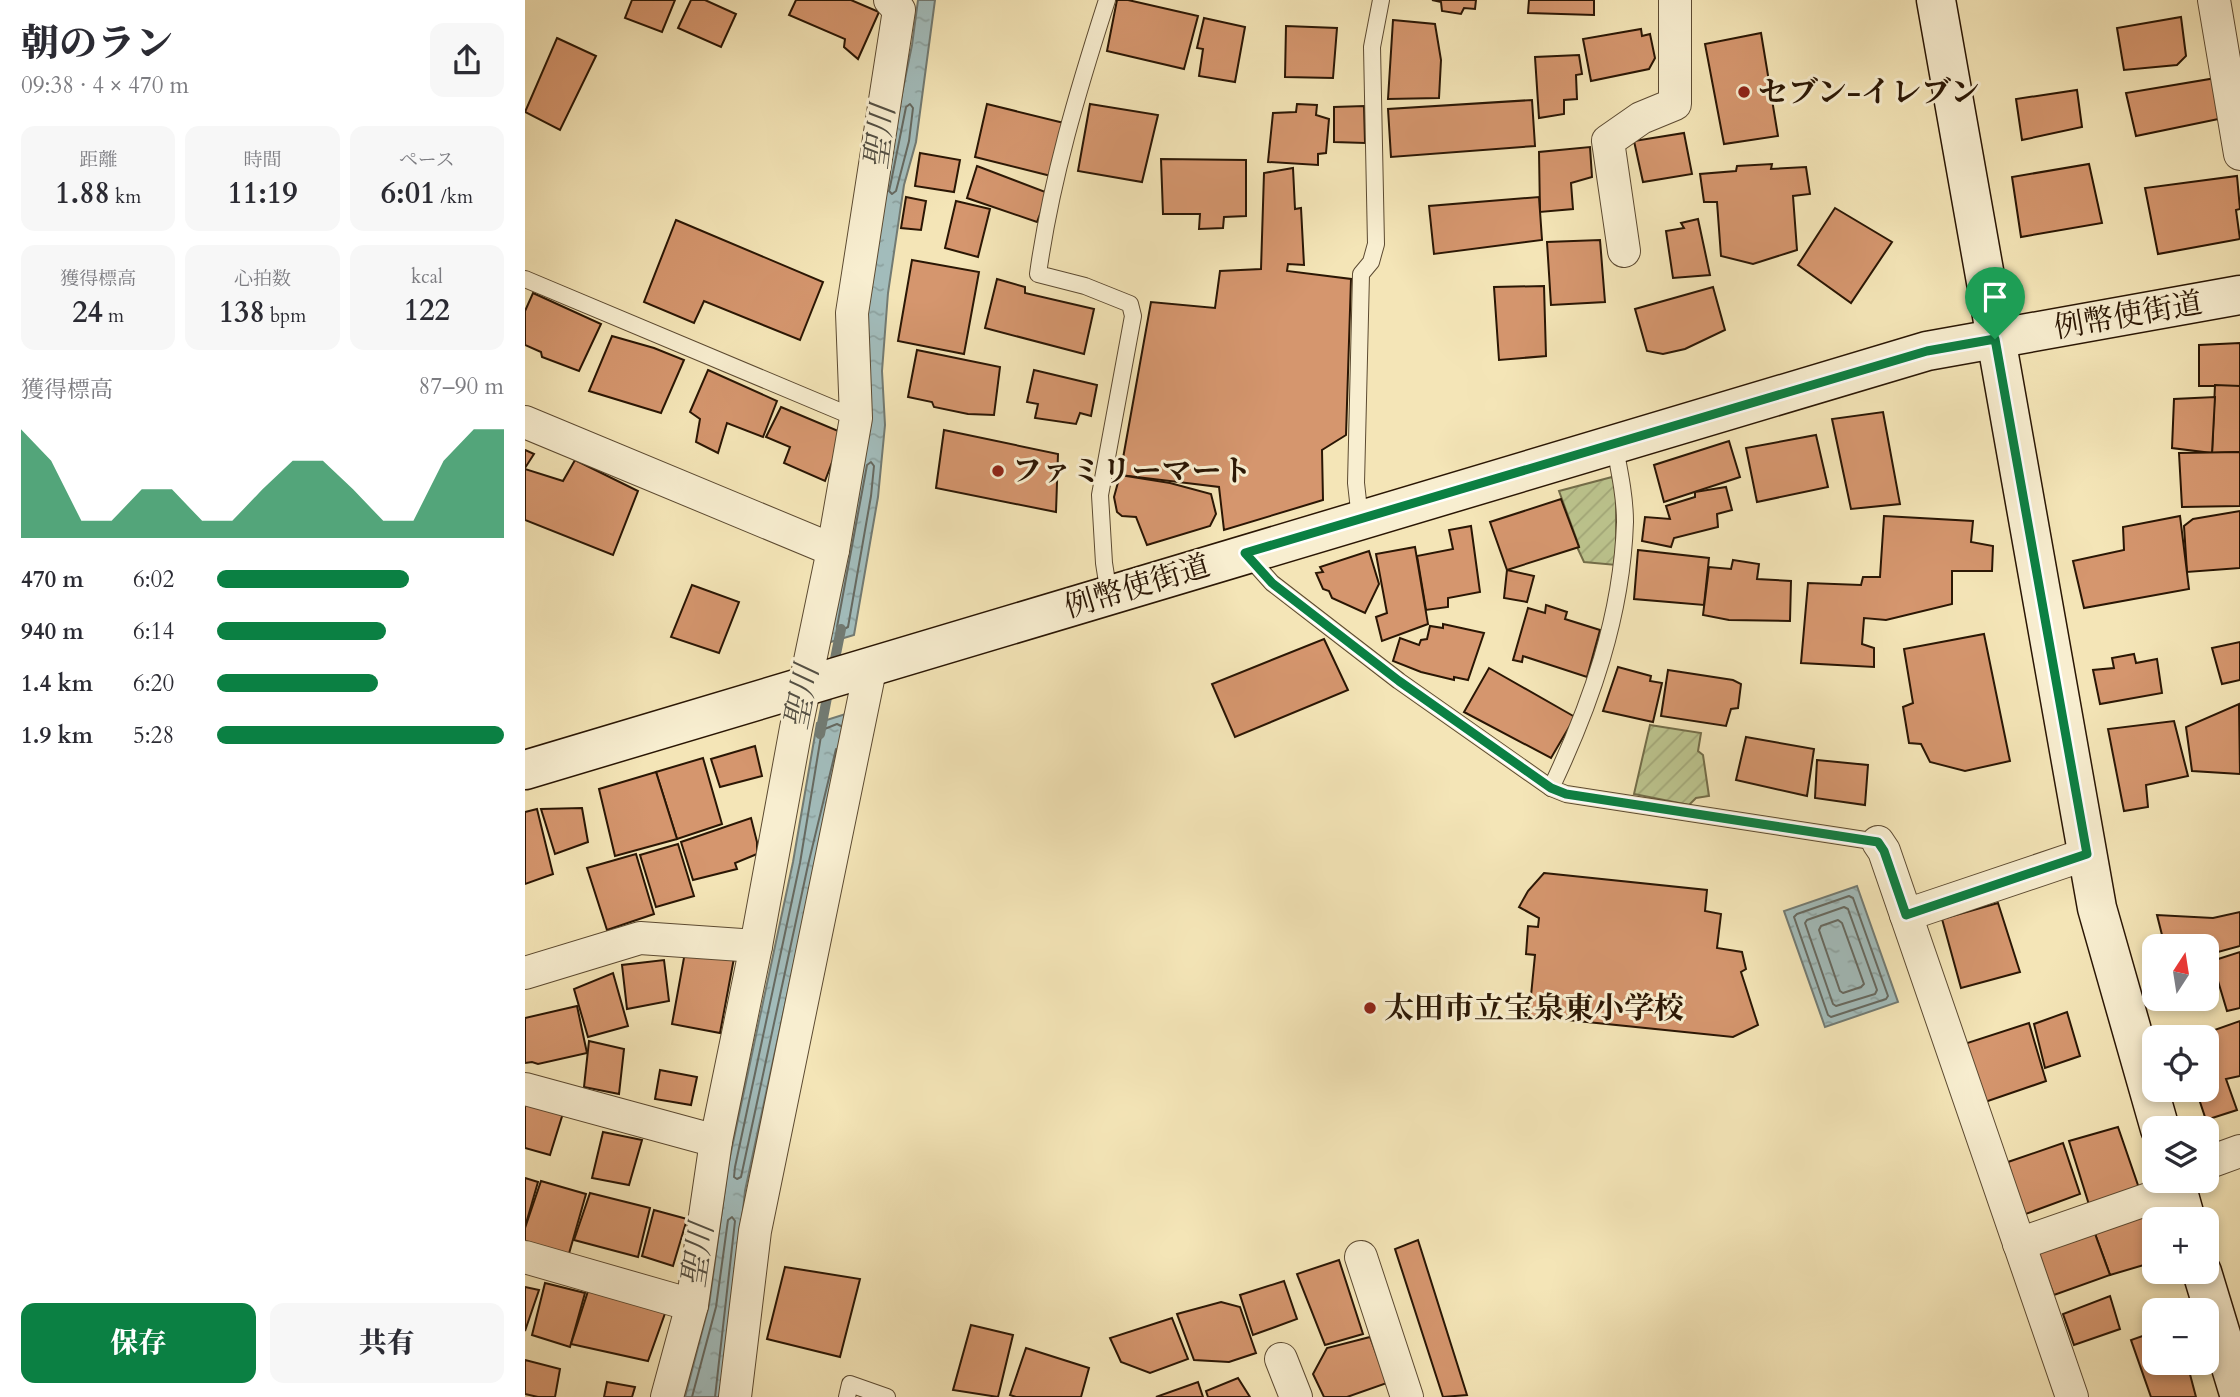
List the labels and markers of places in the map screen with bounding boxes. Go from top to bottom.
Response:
place label: セブン-イレブン [1758,72,1980,113]
marker: セブン-イレブン [1736,84,1752,100]
pin [1965,267,2025,339]
place label: ファミリーマート [1012,451,1251,492]
marker: ファミリーマート [990,463,1006,479]
place label: 太田市立宝泉東小学校 [1384,988,1684,1029]
marker: 太田市立宝泉東小学校 [1362,1000,1378,1016]

